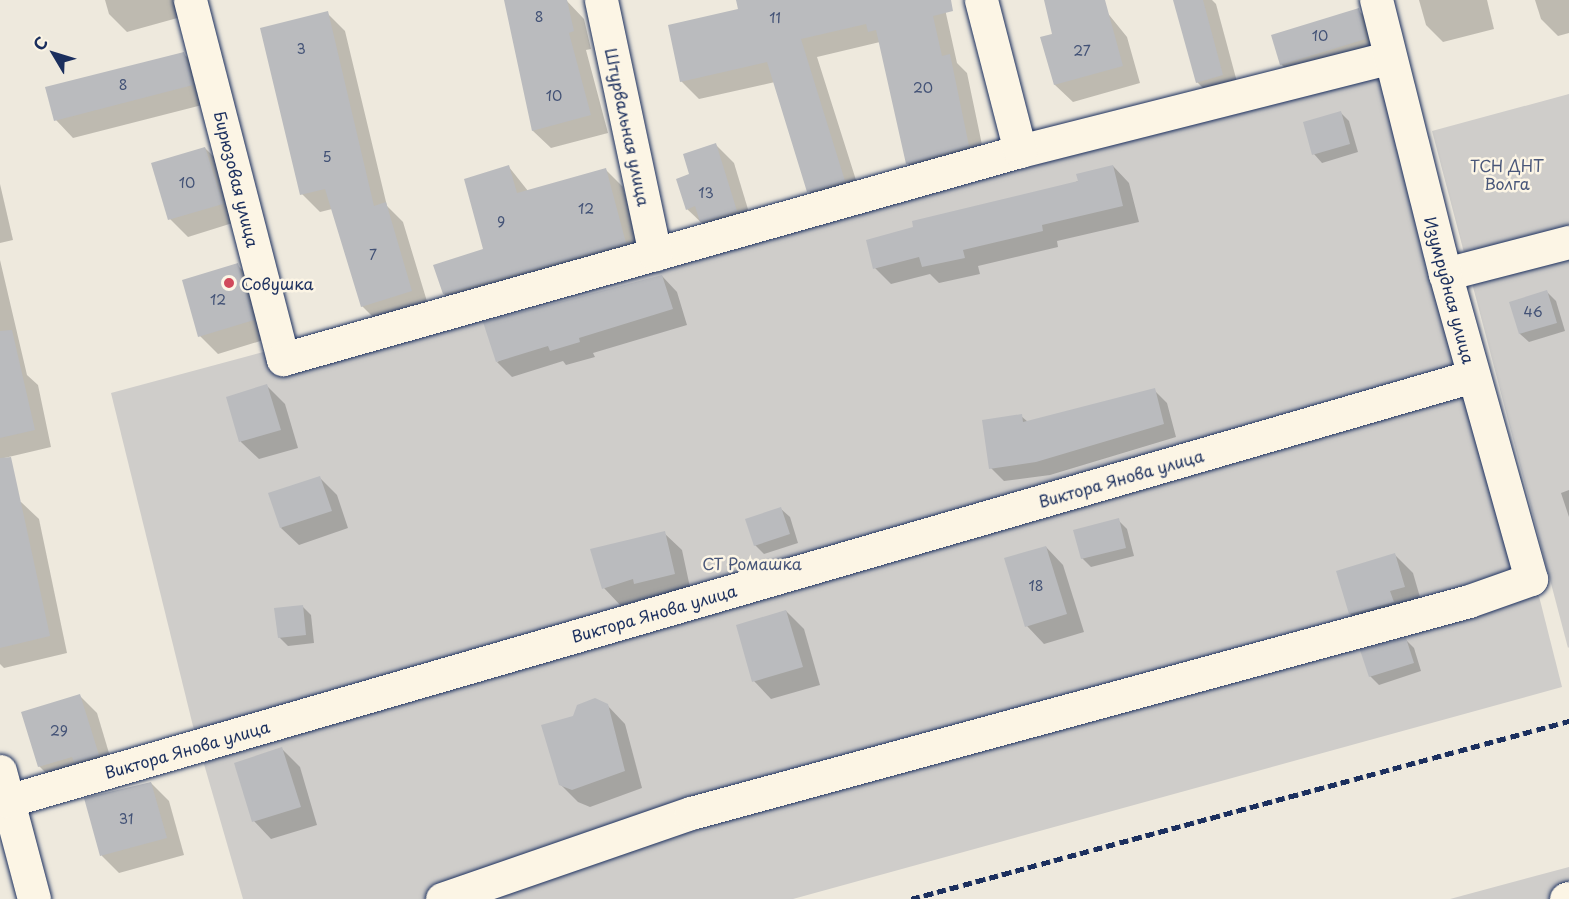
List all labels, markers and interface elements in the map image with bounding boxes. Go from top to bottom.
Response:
house number: 8 [535,9,543,25]
house number: 11 [769,10,781,26]
north arrow [24,24,84,84]
house number: 10 [1312,28,1328,44]
text: С [27,31,53,55]
house number: 3 [296,41,306,57]
house number: 27 [1073,43,1091,59]
street label: Штурвальная улица [602,46,654,208]
house number: 8 [119,77,127,93]
house number: 20 [913,80,933,96]
house number: 10 [546,88,562,104]
street label: Бирюзовая улица [211,109,263,249]
house number: 5 [322,149,332,165]
park label: ТСН ДНТ Волга [1469,155,1545,193]
house number: 10 [179,175,195,191]
house number: 13 [698,185,714,201]
house number: 12 [578,201,594,217]
house number: 9 [497,214,505,230]
street label: Изумрудная улица [1421,214,1479,366]
house number: 7 [369,247,377,263]
place label: Совушка [241,273,314,293]
marker: Совушка [222,276,236,290]
house number: 12 [210,292,226,308]
house number: 46 [1523,304,1543,320]
street label: Виктора Янова улица [1036,445,1206,511]
park label: СТ Ромашка [701,553,803,573]
house number: 18 [1028,578,1044,594]
street label: Виктора Янова улица [569,580,739,646]
street label: Виктора Янова улица [102,716,272,782]
house number: 29 [50,723,68,739]
house number: 31 [119,811,133,827]

